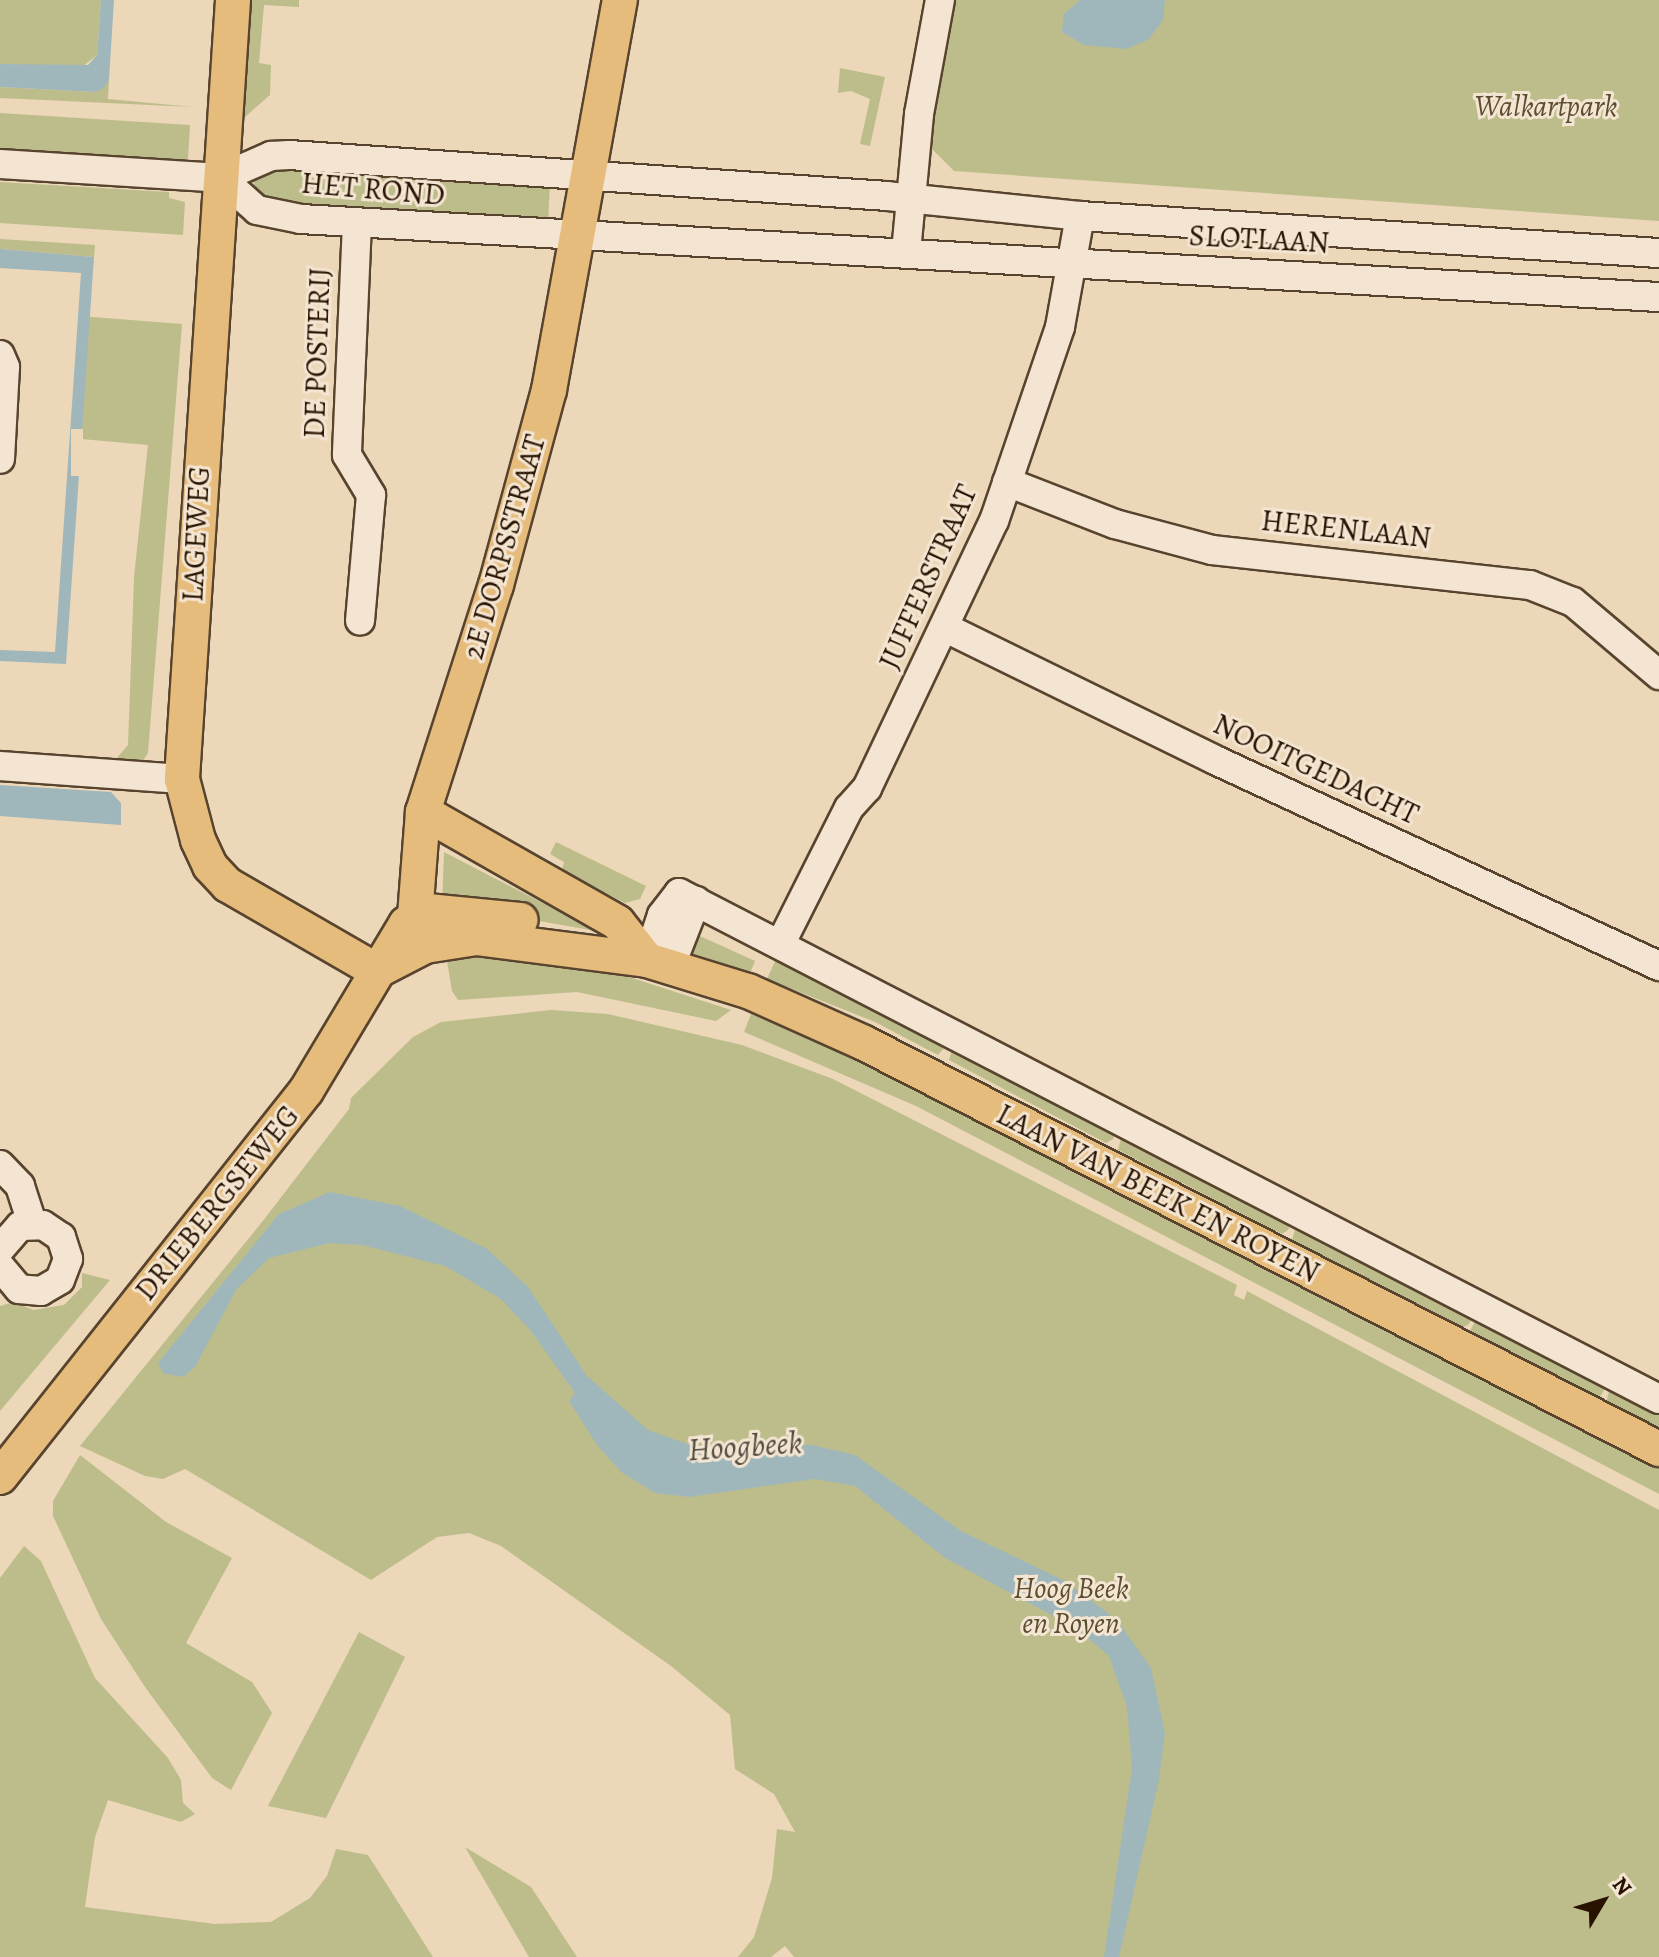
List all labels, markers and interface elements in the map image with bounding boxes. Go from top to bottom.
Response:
park label: Walkartpark [1475,88,1617,124]
street label: HET ROND [300,165,446,213]
street label: SLOTLAAN [1188,217,1330,261]
street label: DE POSTERIJ [296,267,338,439]
street label: 2E DORPSSTRAAT [455,431,553,663]
street label: LAGEWEG [174,465,218,603]
street label: JUFFERSTRAAT [871,479,985,675]
street label: HERENLAAN [1259,502,1433,556]
street label: NOOITGEDACHT [1208,706,1424,832]
street label: LAAN VAN BEEK EN ROYEN [991,1096,1325,1290]
street label: DRIEBERGSEWEG [127,1098,307,1308]
water label: Hoogbeek [687,1423,803,1469]
park label: Hoog Beek en Royen [1013,1570,1129,1640]
north arrow [1563,1861,1643,1941]
text: N [1605,1871,1639,1902]

